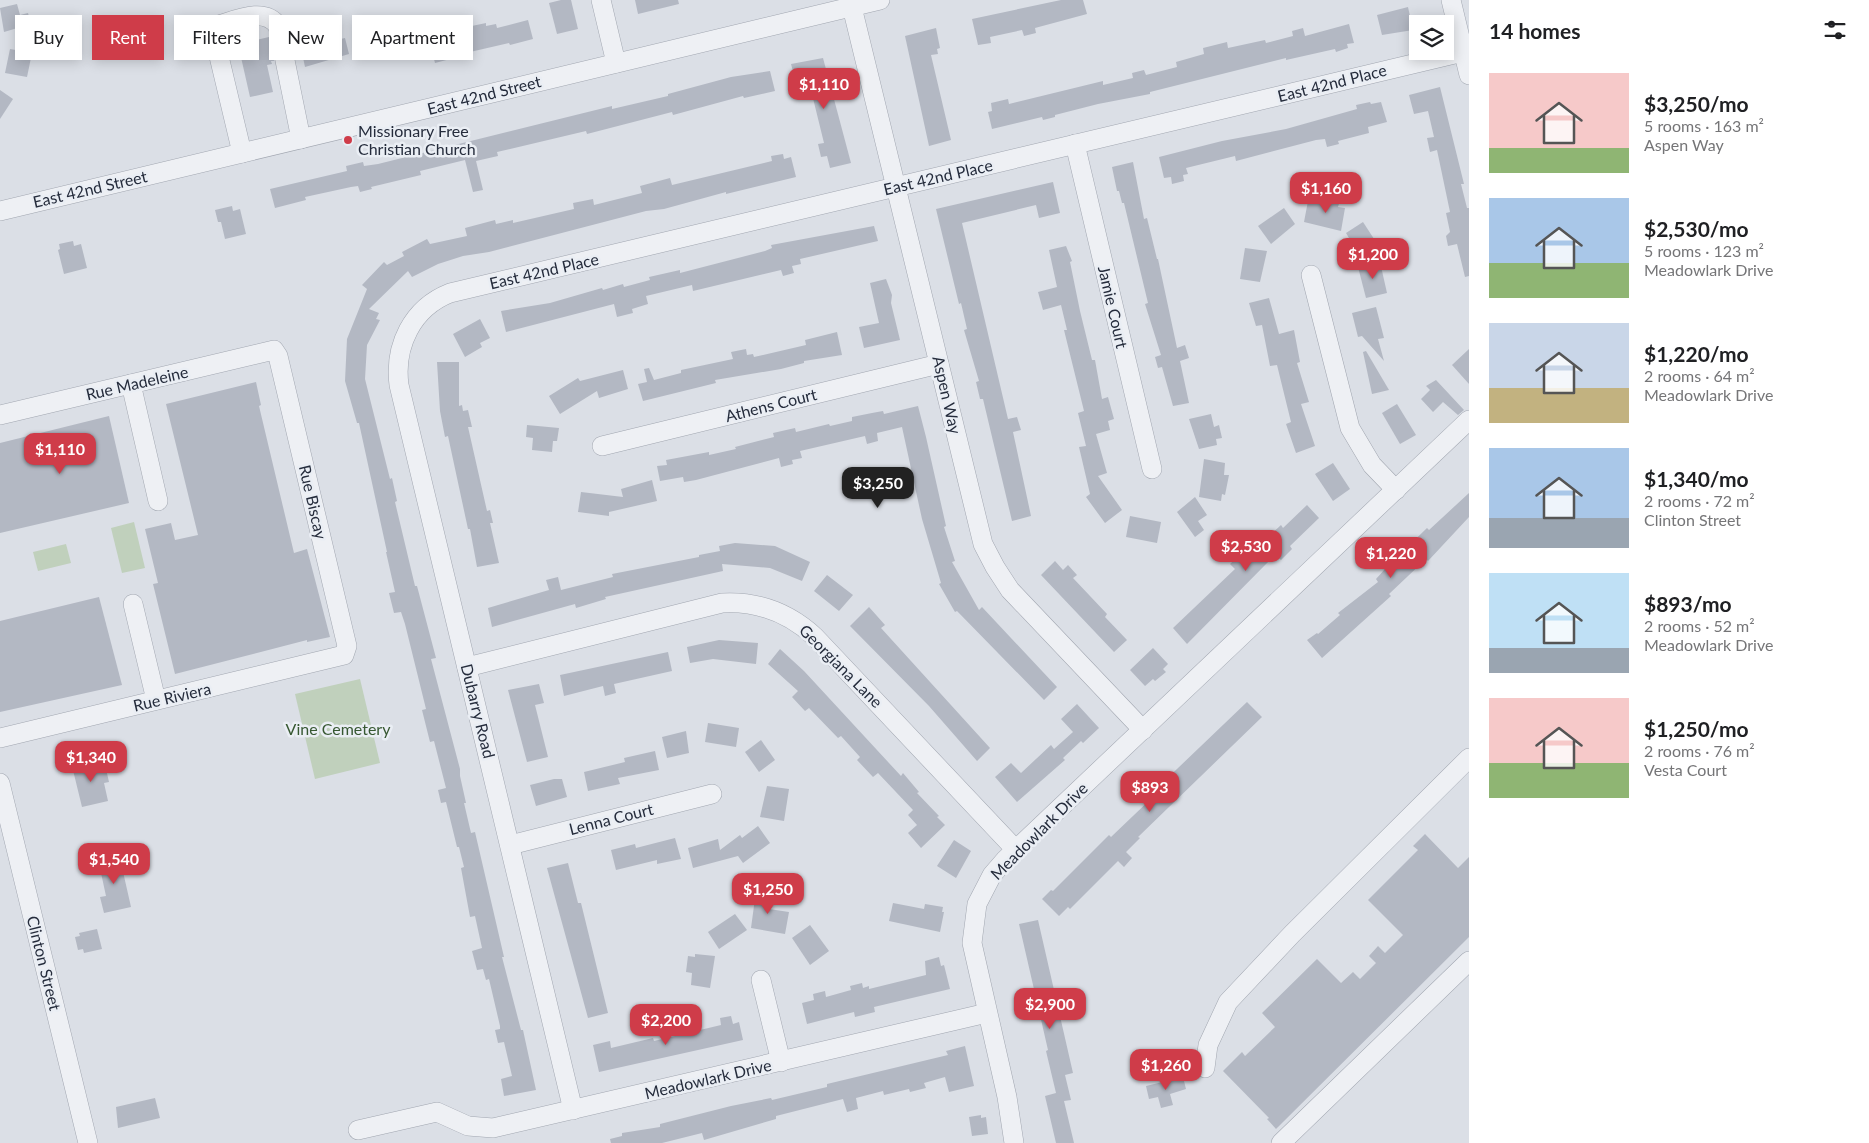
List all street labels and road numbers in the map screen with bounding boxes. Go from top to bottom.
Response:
street label: East 42nd Place [1275,60,1388,105]
street label: East 42nd Street [425,71,543,118]
street label: East 42nd Place [881,155,994,198]
street label: East 42nd Street [31,166,149,211]
street label: East 42nd Place [487,249,600,292]
street label: Jamie Court [1095,264,1132,350]
street label: Aspen Way [929,354,966,437]
street label: Rue Madeleine [84,361,190,404]
street label: Athens Court [723,384,819,425]
street label: Rue Biscay [296,463,331,542]
street label: Georgiana Lane [796,620,887,711]
street label: Dubarry Road [458,662,499,760]
street label: Rue Riviera [131,678,213,715]
street label: Meadowlark Drive [986,778,1091,883]
street label: Lenna Court [567,799,655,838]
street label: Clinton Street [24,913,66,1013]
street label: Meadowlark Drive [643,1055,773,1102]

